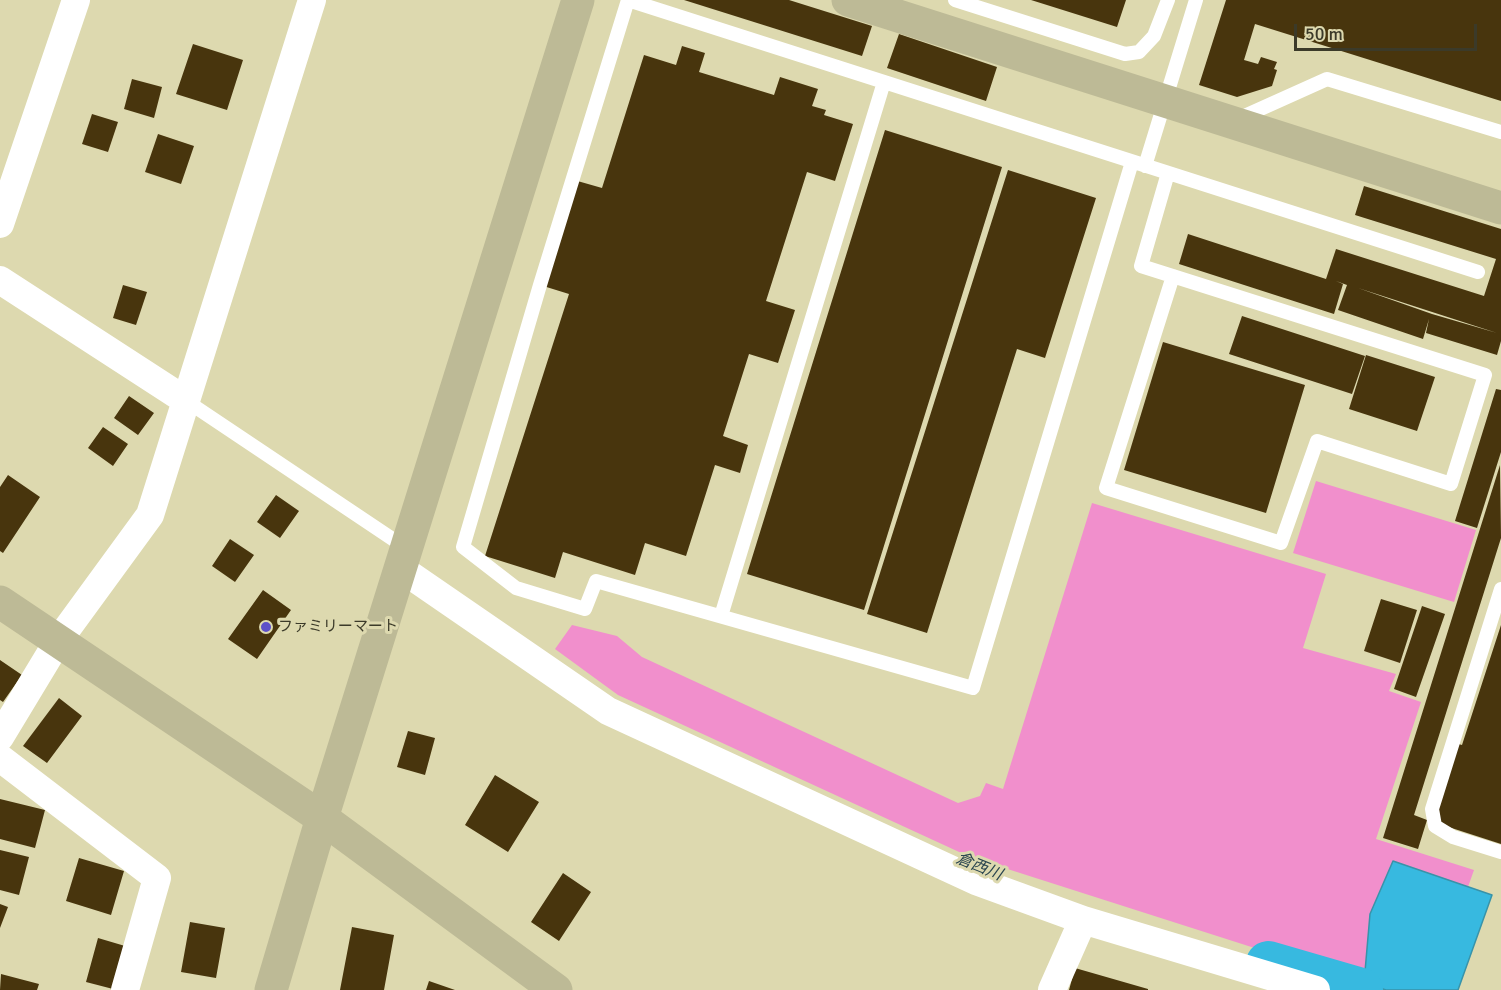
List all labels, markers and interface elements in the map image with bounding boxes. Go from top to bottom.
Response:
scale bar [1297,12,1480,50]
text: 50 m [1305,23,1343,45]
place label: ファミリーマート [278,618,398,636]
marker: ファミリーマート [259,620,273,634]
water label: 倉西川 [953,849,1005,885]

